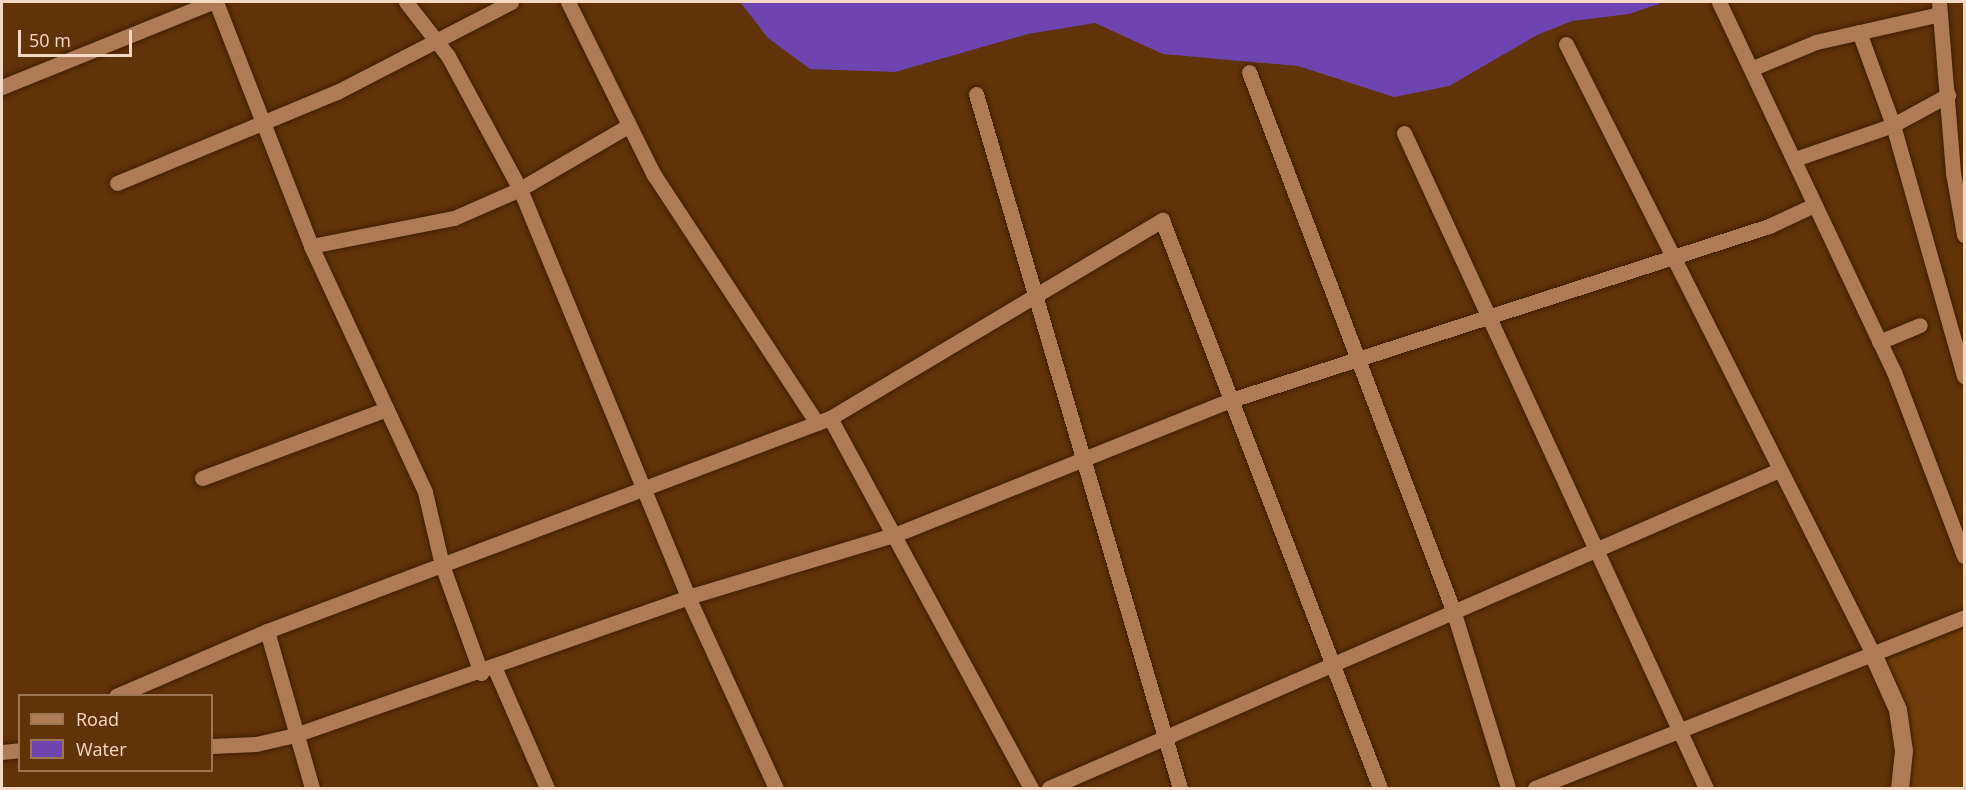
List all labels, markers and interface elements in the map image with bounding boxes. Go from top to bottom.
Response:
scale bar [21,18,135,56]
text: 50 m [29,28,71,52]
legend [18,694,213,772]
text: Road [76,707,119,731]
text: Water [76,737,127,761]

